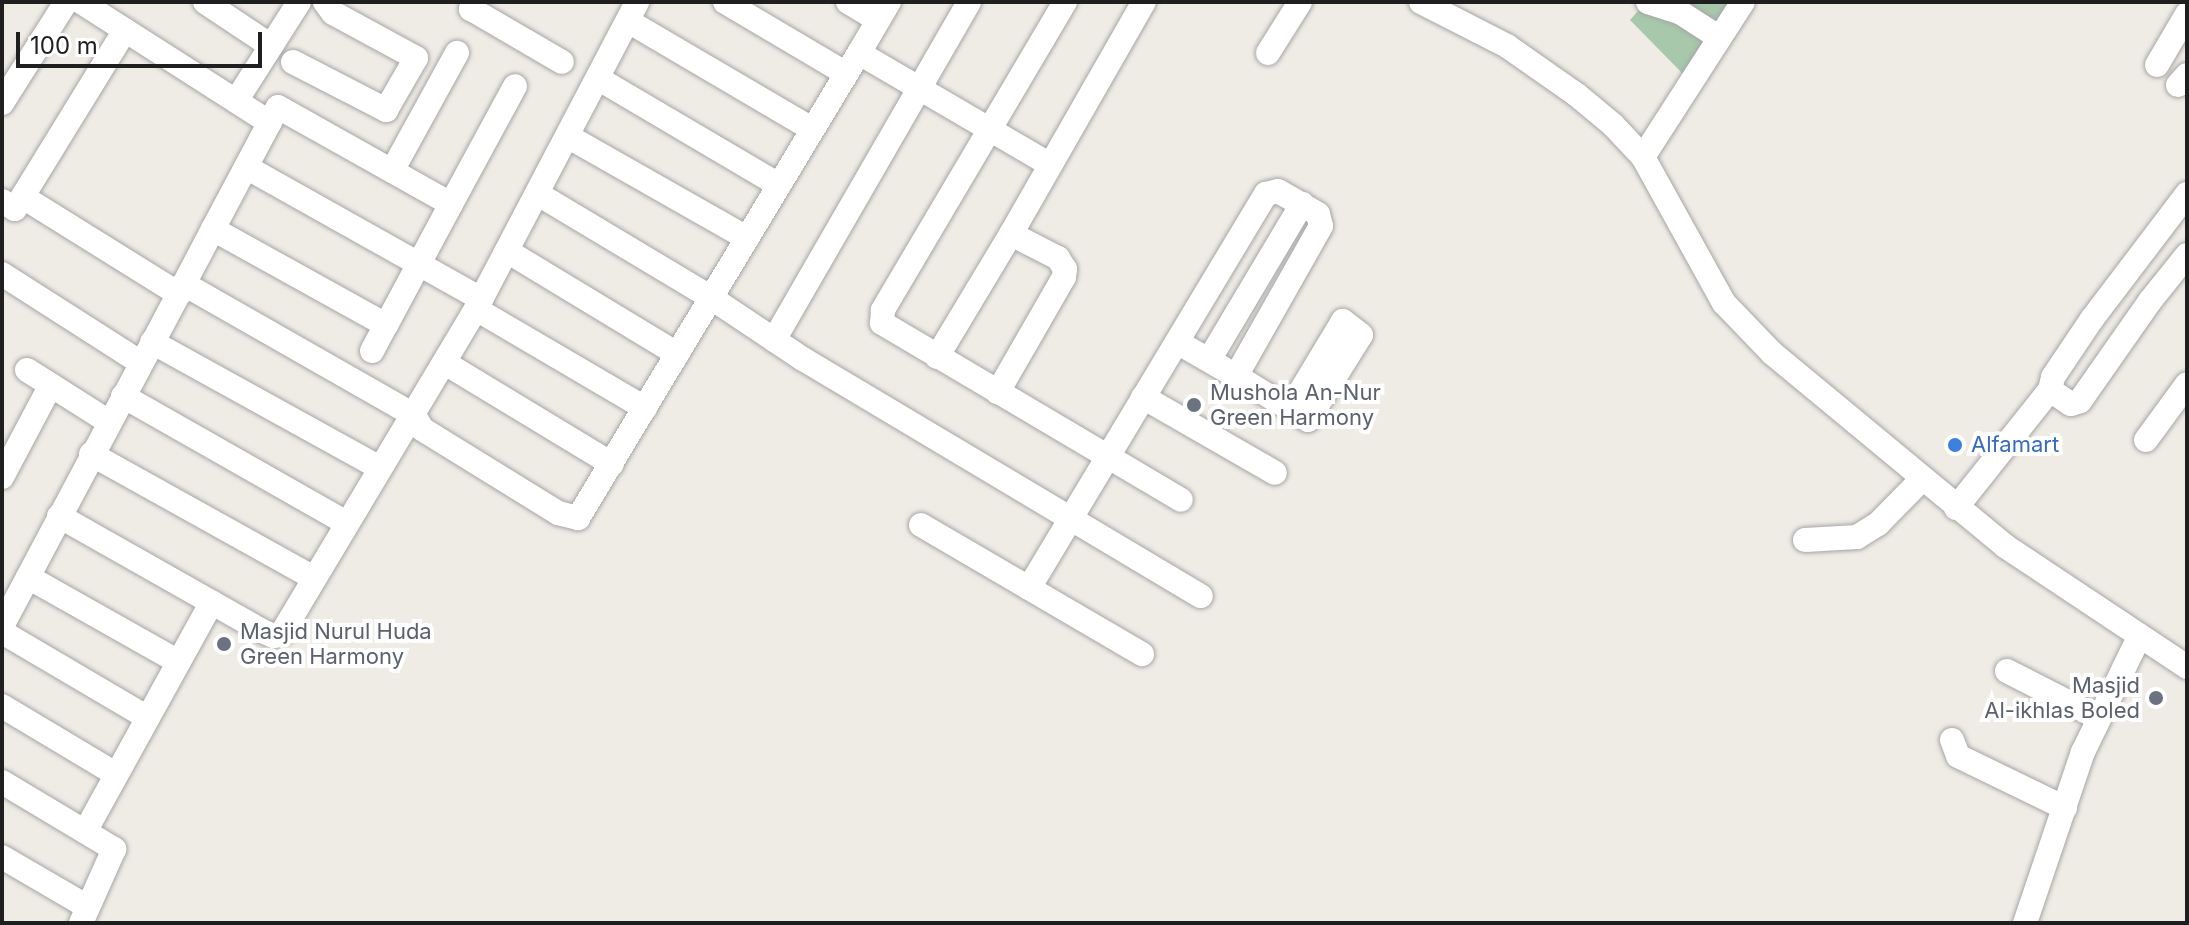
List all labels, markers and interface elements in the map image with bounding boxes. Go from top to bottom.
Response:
scale bar [20,16,266,66]
text: 100 m [30,31,98,60]
place label: Mushola An-Nur Green Harmony [1210,379,1381,430]
marker: Mushola An-Nur Green Harmony [1185,396,1203,414]
place label: Alfamart [1971,432,2059,458]
marker: Alfamart [1946,436,1964,454]
place label: Masjid Nurul Huda Green Harmony [240,618,432,670]
marker: Masjid Nurul Huda Green Harmony [215,635,233,653]
place label: Masjid Al-ikhlas Boled [1984,672,2140,724]
marker: Masjid Al-ikhlas Boled [2147,689,2165,707]

